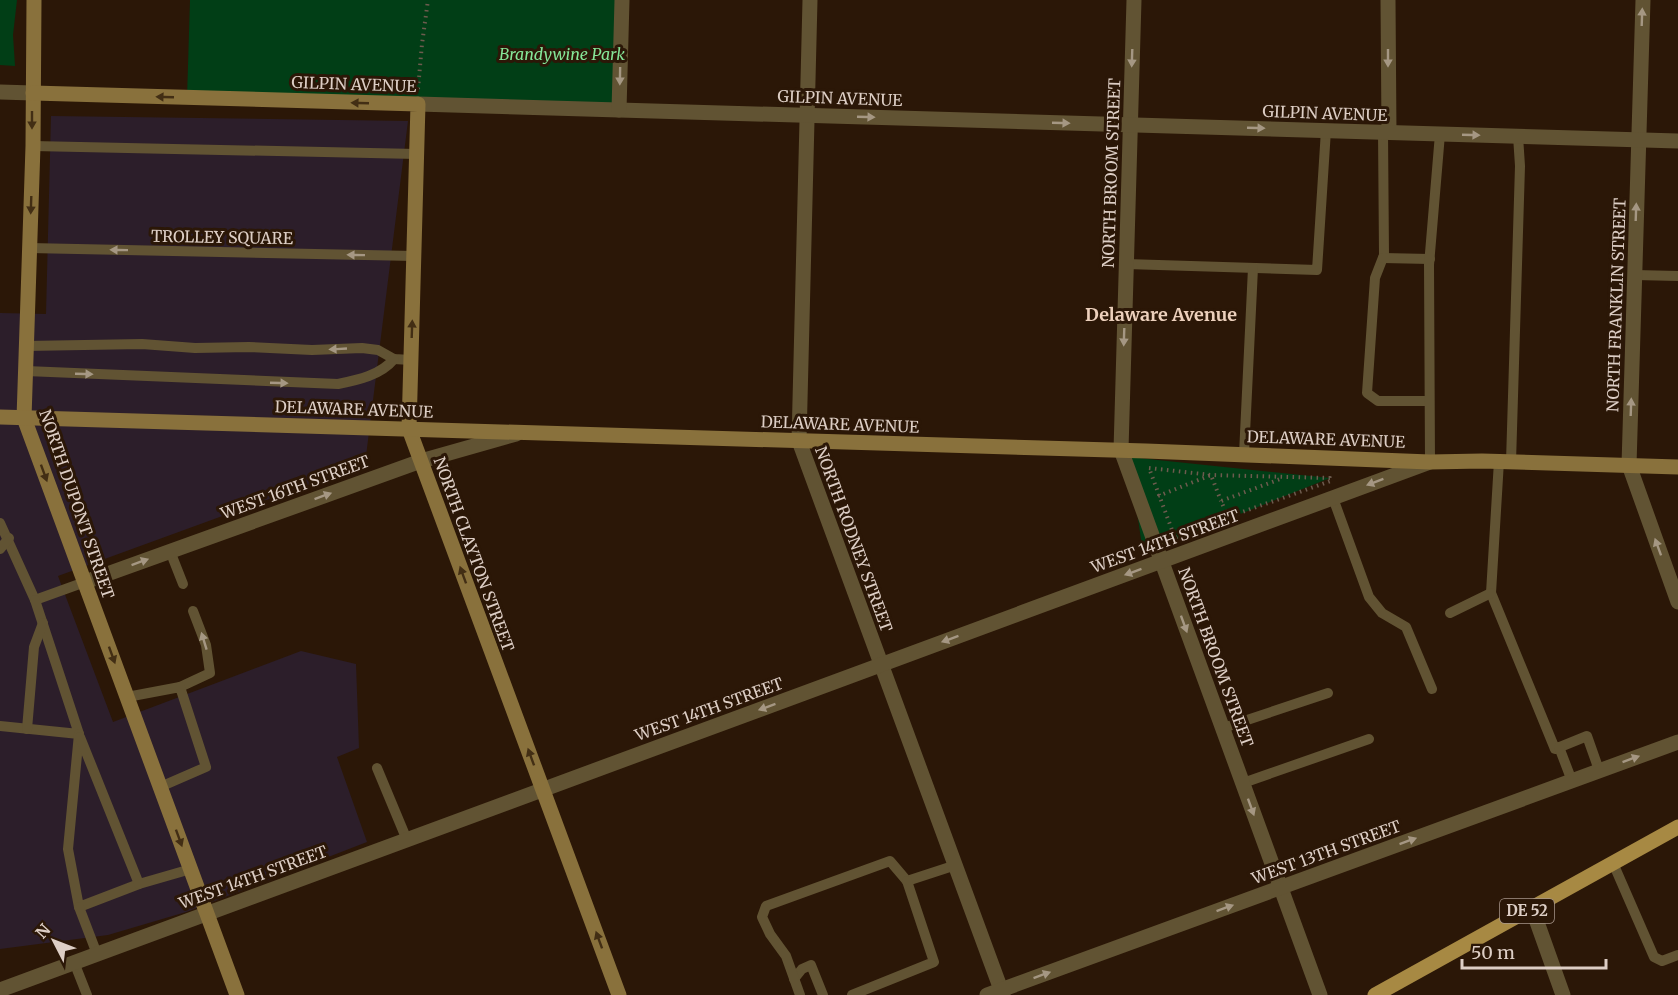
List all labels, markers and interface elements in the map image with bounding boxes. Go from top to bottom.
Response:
one-way arrow [1637,8,1647,27]
park label: Brandywine Park [499,44,625,64]
one-way arrow [1128,49,1137,68]
one-way arrow [1383,49,1393,68]
one-way arrow [615,66,625,85]
street label: GILPIN AVENUE [291,72,418,96]
street label: NORTH BROOM STREET [1098,78,1124,268]
street label: GILPIN AVENUE [777,86,904,110]
one-way arrow [155,92,174,102]
one-way arrow [350,98,369,107]
street label: GILPIN AVENUE [1262,101,1389,125]
one-way arrow [27,110,37,129]
one-way arrow [856,113,875,122]
one-way arrow [1051,118,1070,128]
one-way arrow [1246,124,1265,133]
one-way arrow [1462,130,1481,139]
one-way arrow [26,195,35,214]
street label: NORTH FRANKLIN STREET [1602,198,1630,412]
one-way arrow [1632,202,1641,221]
street label: TROLLEY SQUARE [151,226,294,248]
one-way arrow [109,245,128,255]
one-way arrow [346,250,365,260]
district label: Delaware Avenue [1085,303,1237,326]
one-way arrow [407,319,417,338]
one-way arrow [1120,328,1129,347]
one-way arrow [329,345,348,354]
one-way arrow [74,370,93,379]
one-way arrow [269,378,288,388]
street label: DELAWARE AVENUE [274,396,434,422]
one-way arrow [1626,397,1636,416]
street label: NORTH DUPONT STREET [35,407,119,601]
street label: DELAWARE AVENUE [760,411,920,437]
street label: DELAWARE AVENUE [1246,426,1406,452]
street label: NORTH RODNEY STREET [811,444,897,634]
street label: WEST 16TH STREET [217,451,372,524]
street label: NORTH CLAYTON STREET [429,454,519,654]
one-way arrow [40,464,50,482]
one-way arrow [1366,478,1384,487]
one-way arrow [314,491,332,501]
street label: WEST 14TH STREET [1087,505,1242,577]
one-way arrow [1653,538,1663,556]
one-way arrow [131,557,149,567]
street label: NORTH BROOM STREET [1174,564,1258,750]
one-way arrow [457,565,467,583]
one-way arrow [1124,567,1142,577]
one-way arrow [1180,615,1190,633]
one-way arrow [199,632,208,650]
one-way arrow [941,635,959,645]
one-way arrow [107,647,117,665]
street label: WEST 14TH STREET [631,673,786,745]
one-way arrow [758,702,776,712]
one-way arrow [525,748,535,766]
one-way arrow [1622,754,1640,763]
one-way arrow [1247,798,1257,816]
street label: WEST 13TH STREET [1248,816,1403,889]
one-way arrow [175,830,185,848]
one-way arrow [1399,836,1417,845]
street label: WEST 14TH STREET [175,841,330,913]
road number: DE 52 [1500,899,1554,923]
one-way arrow [1216,903,1234,912]
north arrow [24,911,84,971]
text: N [31,919,55,942]
one-way arrow [593,931,603,949]
scale bar [1462,932,1606,970]
text: 50 m [1471,941,1515,964]
one-way arrow [1033,970,1051,979]

